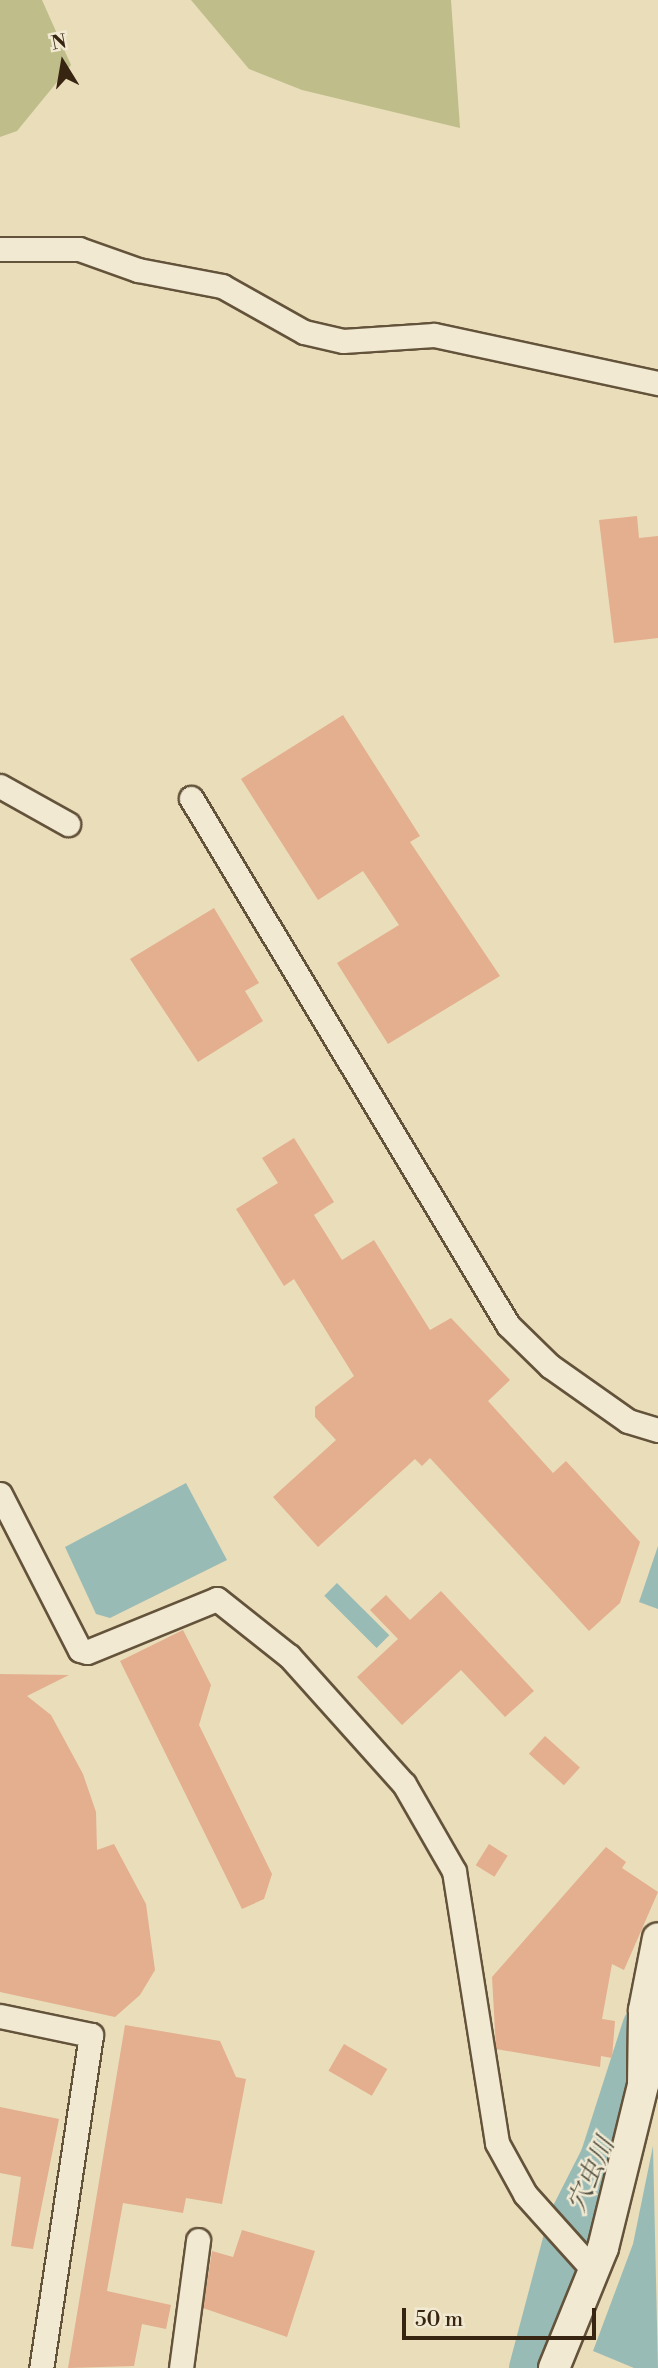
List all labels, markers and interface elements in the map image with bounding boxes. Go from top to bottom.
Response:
north arrow [28,28,98,98]
text: N [49,29,69,56]
water label: 穴虫川 [562,2133,622,2217]
scale bar [406,2294,600,2338]
text: 50 m [415,2307,463,2333]

